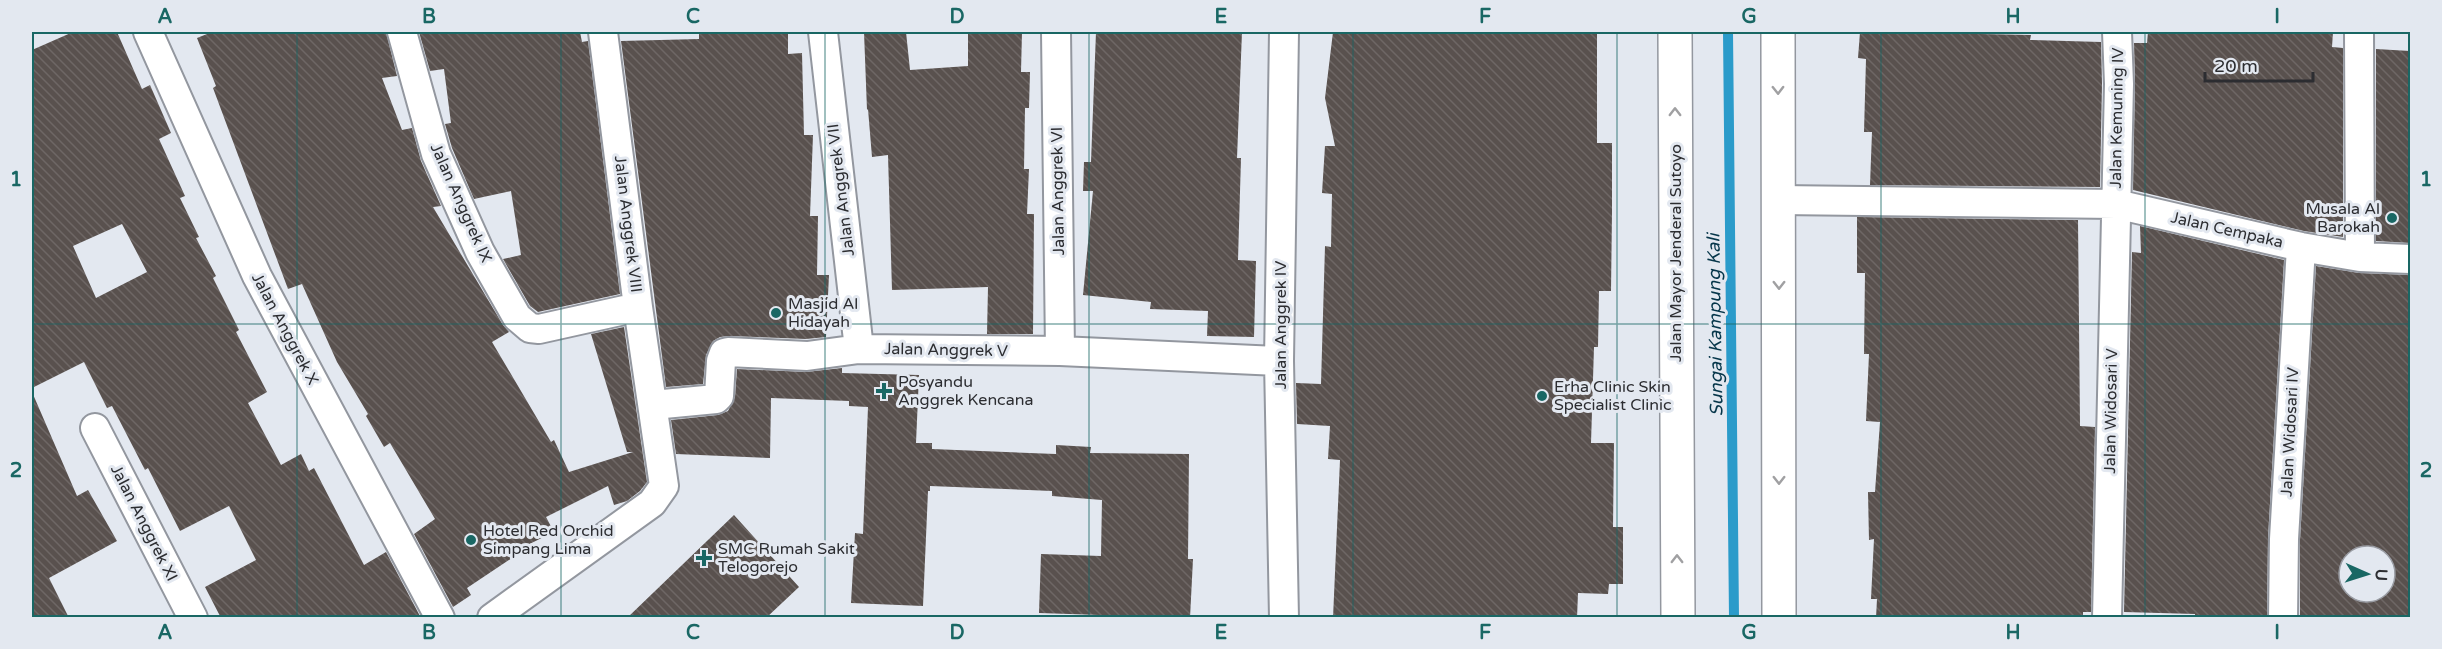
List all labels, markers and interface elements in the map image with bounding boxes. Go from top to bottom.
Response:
text: A [158,5,173,29]
text: B [422,5,436,29]
text: C [686,5,700,29]
text: D [949,5,965,29]
text: E [1215,5,1228,29]
text: F [1479,5,1491,29]
text: G [1741,5,1757,29]
text: H [2005,5,2021,29]
text: I [2274,5,2280,29]
scale bar [2205,45,2313,83]
street label: Jalan Kemuning IV [2106,47,2128,189]
text: 20 m [2214,55,2258,77]
one-way arrow [1772,85,1784,94]
one-way arrow [1669,108,1681,117]
street label: Jalan Anggrek VII [823,123,859,257]
street label: Jalan Anggrek VI [1047,127,1069,255]
street label: Jalan Anggrek IX [426,140,496,266]
street label: Jalan Mayor Jenderal Sutoyo [1666,144,1686,362]
street label: Jalan Anggrek VIII [610,154,646,294]
text: 1 [10,168,22,192]
text: 1 [2420,168,2432,192]
place label: Musala Al Barokah [2305,199,2380,237]
street label: Jalan Cempaka [2169,207,2285,253]
marker: Musala Al Barokah [2385,211,2399,225]
water label: Sungai Kampung Kali [1702,231,1728,417]
street label: Jalan Anggrek IV [1271,261,1291,389]
street label: Jalan Anggrek X [247,270,323,389]
one-way arrow [1773,280,1785,289]
place label: Masjid Al Hidayah [788,294,858,332]
marker: Masjid Al Hidayah [769,306,783,320]
street label: Jalan Anggrek V [884,339,1008,361]
street label: Jalan Widosari V [2100,348,2122,474]
street label: Jalan Widosari IV [2277,367,2303,497]
place label: Posyandu Anggrek Kencana [898,372,1033,410]
place label: Erha Clinic Skin Specialist Clinic [1554,377,1672,415]
marker: Posyandu Anggrek Kencana [875,382,893,400]
marker: Erha Clinic Skin Specialist Clinic [1535,389,1549,403]
text: 2 [10,459,22,483]
text: 2 [2420,459,2432,483]
street label: Jalan Anggrek XI [106,461,182,585]
one-way arrow [1773,475,1785,484]
place label: Hotel Red Orchid Simpang Lima [483,521,614,559]
marker: Hotel Red Orchid Simpang Lima [464,533,478,547]
place label: SMC Rumah Sakit Telogorejo [718,539,855,577]
north arrow [2337,544,2397,604]
marker: SMC Rumah Sakit Telogorejo [695,549,713,567]
one-way arrow [1671,555,1683,564]
text: U [2371,568,2391,581]
text: A [158,621,173,645]
text: B [422,621,436,645]
text: C [686,621,700,645]
text: D [949,621,965,645]
text: E [1215,621,1228,645]
text: F [1479,621,1491,645]
text: G [1741,621,1757,645]
text: H [2005,621,2021,645]
text: I [2274,621,2280,645]

